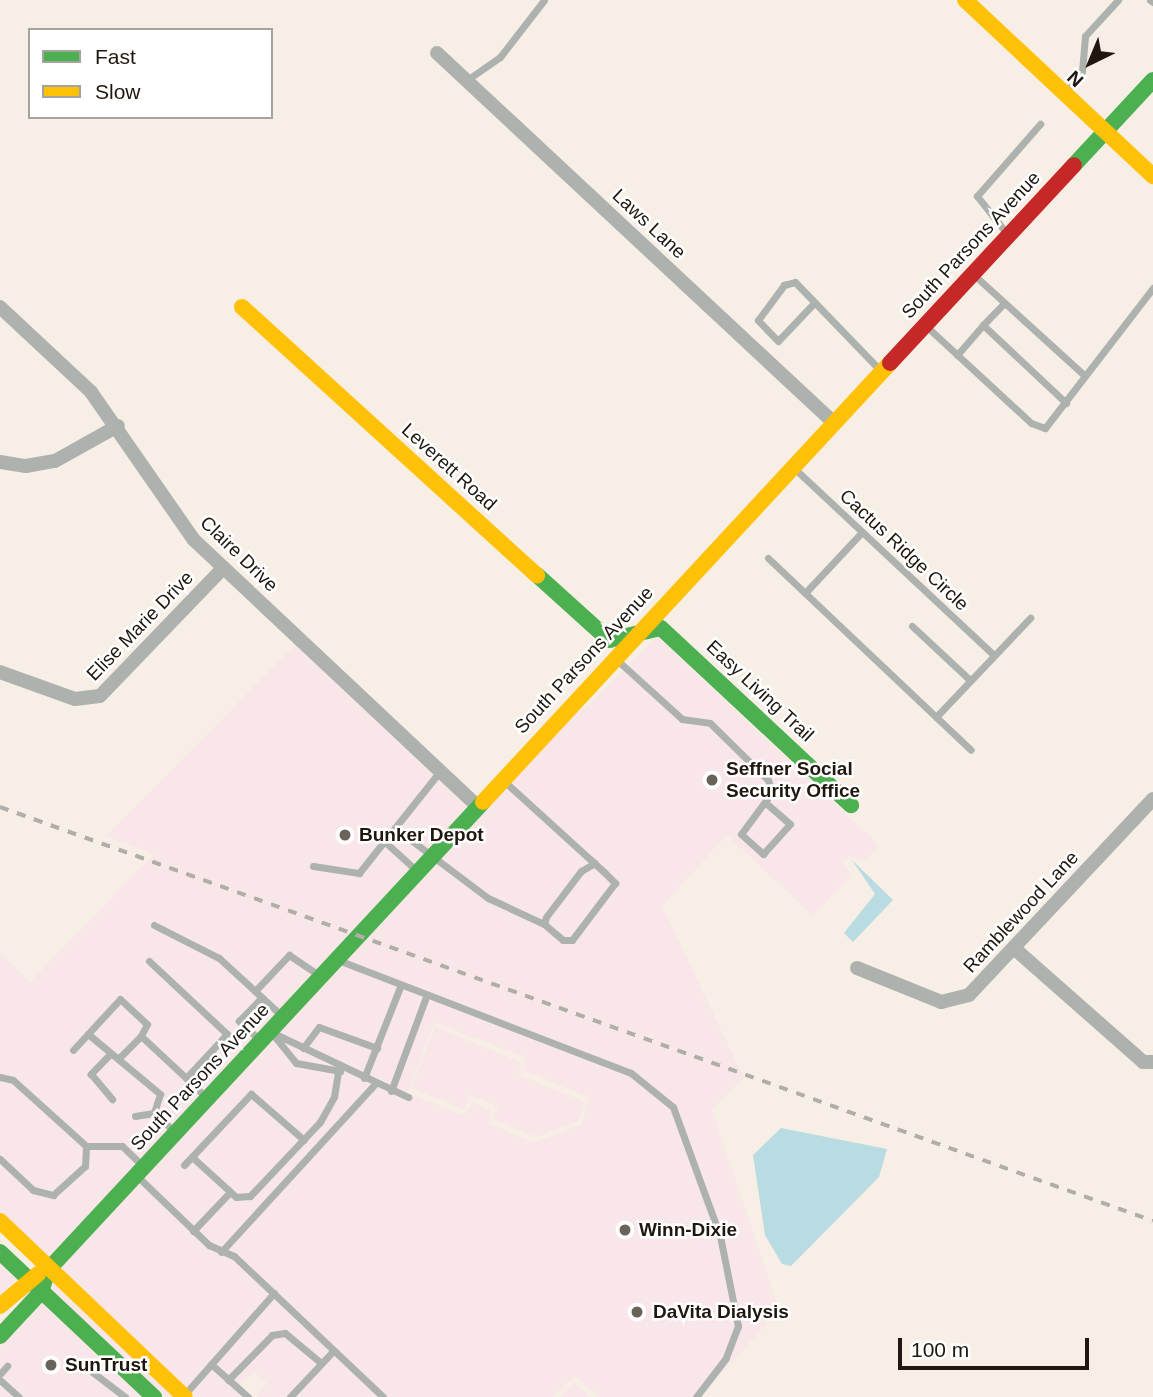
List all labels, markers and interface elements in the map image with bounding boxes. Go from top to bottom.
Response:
legend [28,28,273,119]
north arrow [1055,28,1125,98]
text: Fast [95,45,136,68]
text: N [1063,66,1088,91]
text: Slow [95,80,141,103]
street label: South Parsons Avenue [897,166,1045,324]
street label: Laws Lane [608,184,690,264]
street label: Leverett Road [397,419,501,515]
street label: Cactus Ridge Circle [835,484,973,616]
street label: Claire Drive [195,511,283,597]
street label: Elise Marie Drive [82,566,198,686]
street label: South Parsons Avenue [510,581,658,739]
street label: Easy Living Trail [702,635,818,747]
place label: Seffner Social Security Office [726,758,860,802]
marker: Seffner Social Security Office [704,772,720,788]
place label: Bunker Depot [359,824,484,846]
marker: Bunker Depot [337,827,353,843]
street label: Ramblewood Lane [959,846,1083,978]
street label: South Parsons Avenue [126,998,274,1156]
place label: Winn-Dixie [639,1219,737,1241]
marker: Winn-Dixie [617,1222,633,1238]
place label: DaVita Dialysis [653,1301,789,1323]
marker: DaVita Dialysis [627,1302,647,1322]
scale bar [901,1324,1092,1368]
text: 100 m [911,1338,969,1361]
place label: SunTrust [65,1354,147,1376]
marker: SunTrust [43,1357,59,1373]

